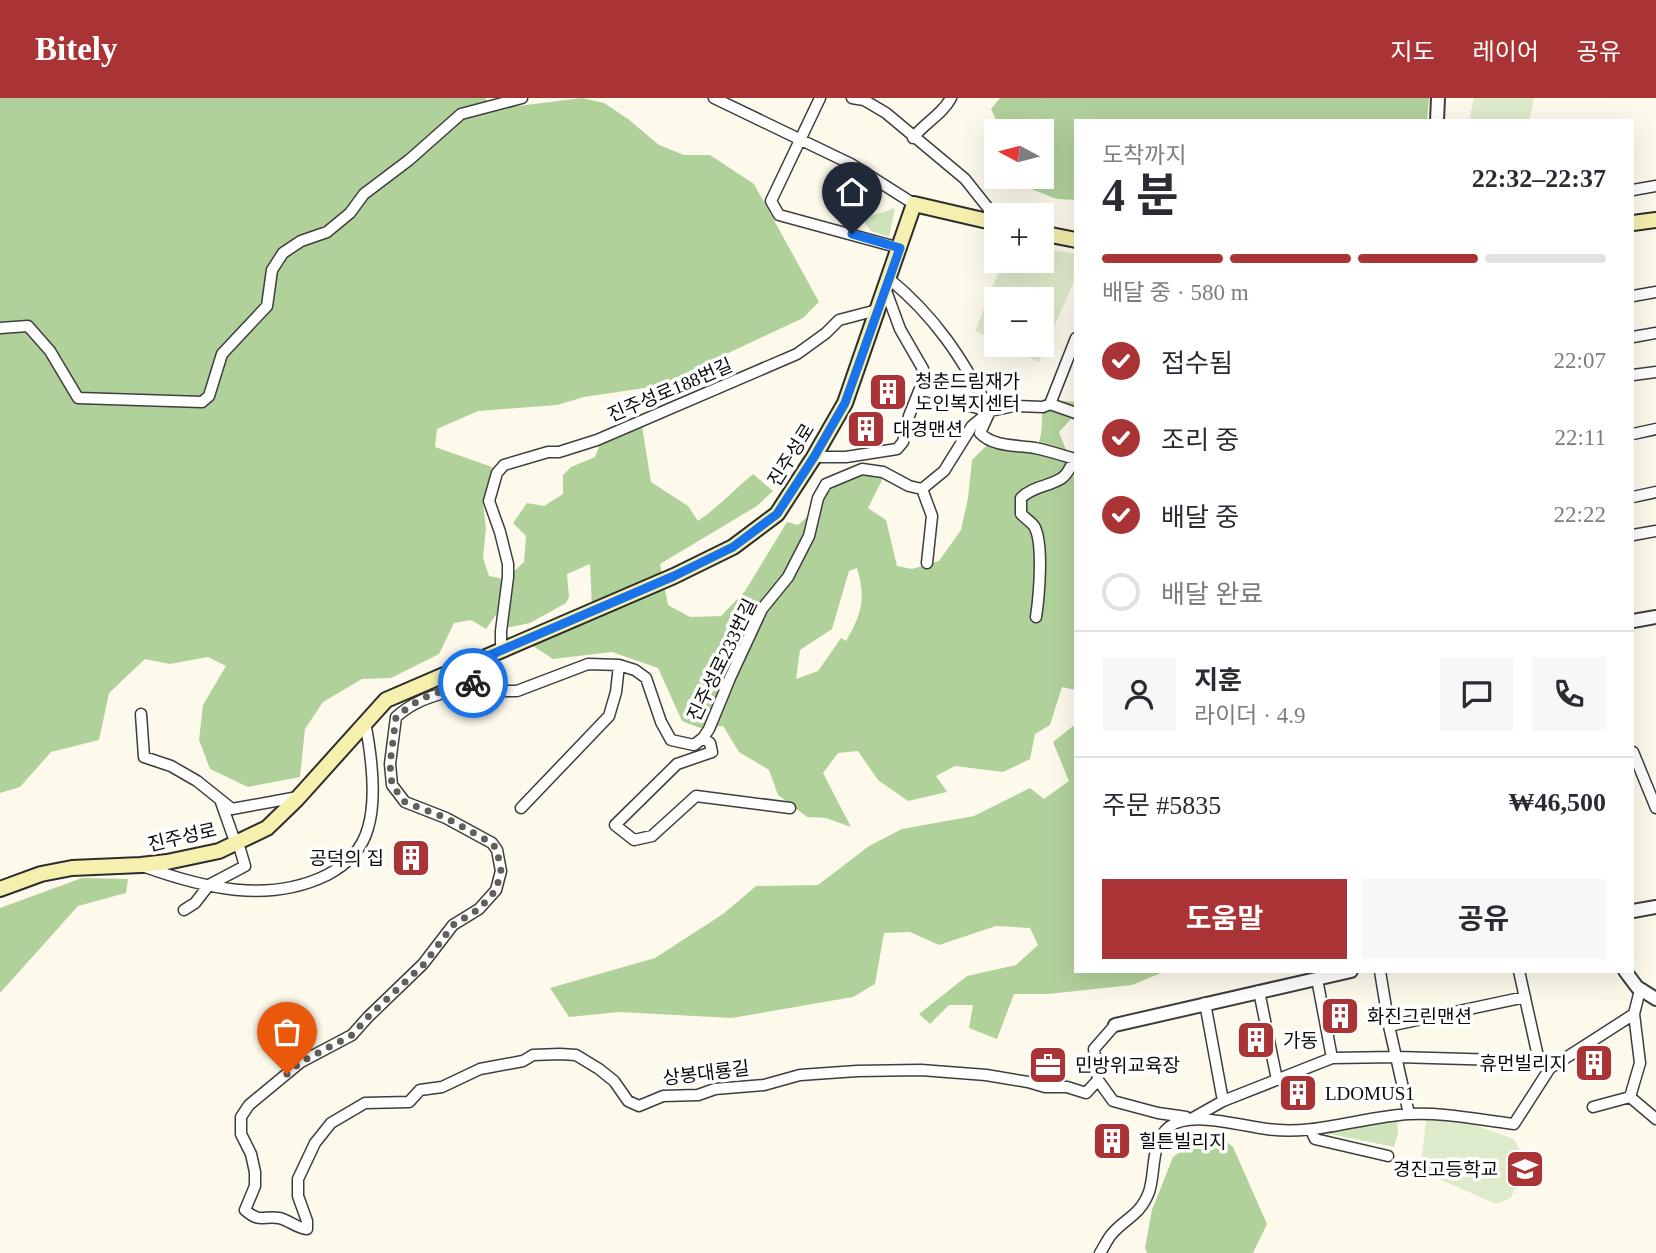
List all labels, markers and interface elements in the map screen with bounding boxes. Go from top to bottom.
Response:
text: Bitely [35,31,117,67]
text: 지도 [1390,39,1435,65]
text: 레이어 [1473,39,1539,65]
text: 공유 [1577,39,1621,65]
north arrow [984,119,1054,189]
map controls [984,119,1054,357]
text: 도착까지 [1102,143,1187,168]
pin [822,162,882,234]
text: 22:32–22:37 [1472,164,1606,193]
text: 4 분 [1102,170,1179,221]
icon: home [833,173,871,211]
button: + [984,203,1054,273]
text: 배달 중 · 580 m [1102,280,1249,305]
button: − [984,287,1054,357]
icon: check [1102,342,1140,380]
text: 22:07 [1554,348,1606,373]
text: 접수됨 [1161,349,1233,378]
street label: 진주성로188번길 [605,354,735,426]
building icon: 청춘드림재가 노인복지센터 [867,371,909,413]
place label: 청춘드림재가 노인복지센터 [915,371,1020,414]
building icon: 대경맨션 [845,408,887,450]
place label: 대경맨션 [893,419,963,440]
icon: check [1102,419,1140,457]
street label: 진주성로 [764,420,818,490]
text: 22:11 [1554,425,1606,450]
text: 조리 중 [1161,426,1239,455]
icon: check [1102,496,1140,534]
text: 22:22 [1554,502,1606,527]
text: 배달 중 [1161,503,1239,532]
text: 배달 완료 [1161,580,1263,609]
street label: 진주성로233번길 [683,595,761,725]
courier [438,648,508,718]
button: person [1102,657,1176,731]
button: chat [1440,657,1514,731]
button: phone [1532,657,1606,731]
icon: bike [454,664,492,702]
text: 지훈 [1194,666,1242,695]
text: 라이더 · 4.9 [1194,703,1305,728]
text: ₩46,500 [1509,788,1606,817]
text: 주문 #5835 [1102,791,1221,820]
street label: 진주성로 [146,819,218,855]
building icon: 공덕의 집 [390,837,432,879]
place label: 공덕의 집 [309,848,384,869]
button: 도움말 [1102,879,1347,959]
button: 공유 [1361,879,1606,959]
building icon: 화진그린맨션 [1319,995,1361,1037]
pin [257,1002,317,1074]
place label: 화진그린맨션 [1367,1006,1472,1027]
icon: bag [268,1013,306,1051]
building icon: 가동 [1235,1019,1277,1061]
place label: 가동 [1283,1030,1318,1051]
building icon: 휴먼빌리지 [1573,1042,1615,1084]
office icon: 민방위교육장 [1027,1044,1069,1086]
place label: 휴먼빌리지 [1480,1053,1567,1074]
place label: 민방위교육장 [1075,1055,1180,1076]
street label: 상봉대룡길 [661,1057,751,1089]
building icon: LDOMUS1 [1277,1072,1319,1114]
place label: LDOMUS1 [1325,1083,1415,1104]
building icon: 힐튼빌리지 [1091,1120,1133,1162]
place label: 힐튼빌리지 [1139,1131,1226,1152]
school or university icon: 경진고등학교 [1504,1148,1546,1190]
place label: 경진고등학교 [1393,1159,1498,1180]

